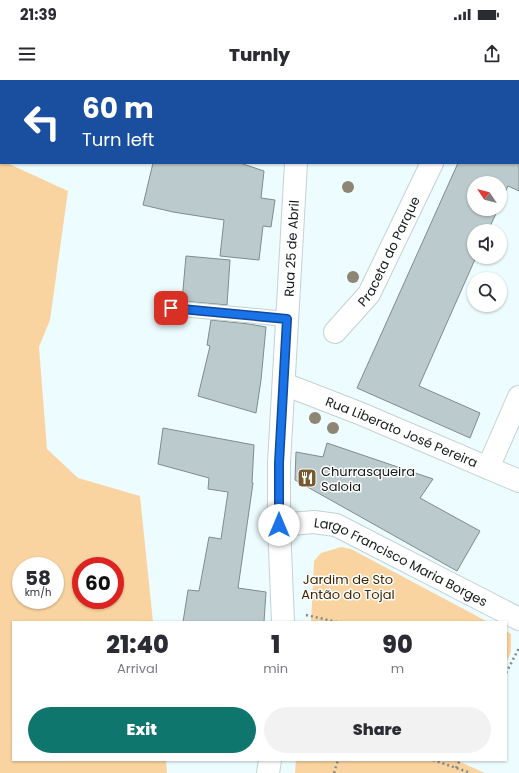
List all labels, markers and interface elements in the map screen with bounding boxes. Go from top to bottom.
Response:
text: 21:39 [20,4,57,25]
text: Turnly [229,42,290,67]
icon: menu [16,43,38,65]
icon: share [481,43,503,65]
text: 60 m [82,89,154,128]
icon: left [16,96,68,148]
text: Turn left [82,127,154,152]
north arrow [467,176,507,216]
map controls [467,176,507,312]
street label: Praceta do Parque [353,193,424,310]
street label: Rua 25 de Abril [279,200,303,297]
button: sound [467,224,507,264]
button: search [467,272,507,312]
pin [154,291,188,325]
icon: arrive [160,297,182,319]
street label: Rua Liberato José Pereira [323,391,481,472]
place label: Churrasqueira Saloia [321,462,415,496]
restaurant icon: Churrasqueira Saloia [296,467,318,489]
position arrow [258,504,300,546]
street label: Largo Francisco Maria Borges [313,513,491,611]
speed limit sign: 60 [72,557,124,609]
text: 58 [25,564,51,592]
park label: Jardim de Sto Antão do Tojal [301,570,395,604]
text: km/h [25,585,51,600]
text: 21:40 [106,628,169,661]
text: 1 [271,628,280,661]
text: 90 [382,628,413,661]
text: Arrival [117,659,158,678]
text: min [263,659,288,678]
text: m [391,659,404,678]
button: Exit [28,707,256,753]
button: Share [264,707,491,753]

